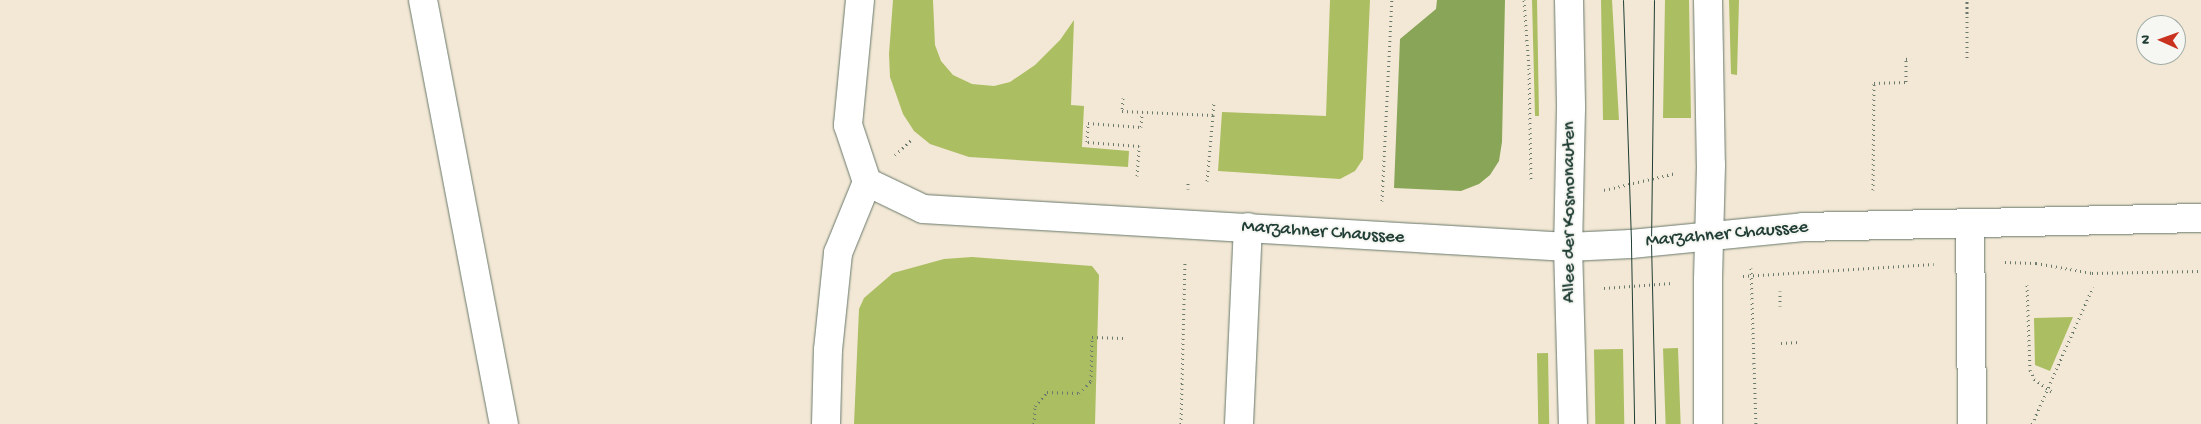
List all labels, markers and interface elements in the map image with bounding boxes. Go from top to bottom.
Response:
north arrow [2136,15,2186,65]
text: N [2138,35,2155,44]
street label: Allee der Kosmonauten [1559,121,1581,303]
street label: Marzahner Chaussee [1241,216,1405,250]
street label: Marzahner Chaussee [1645,217,1809,253]

